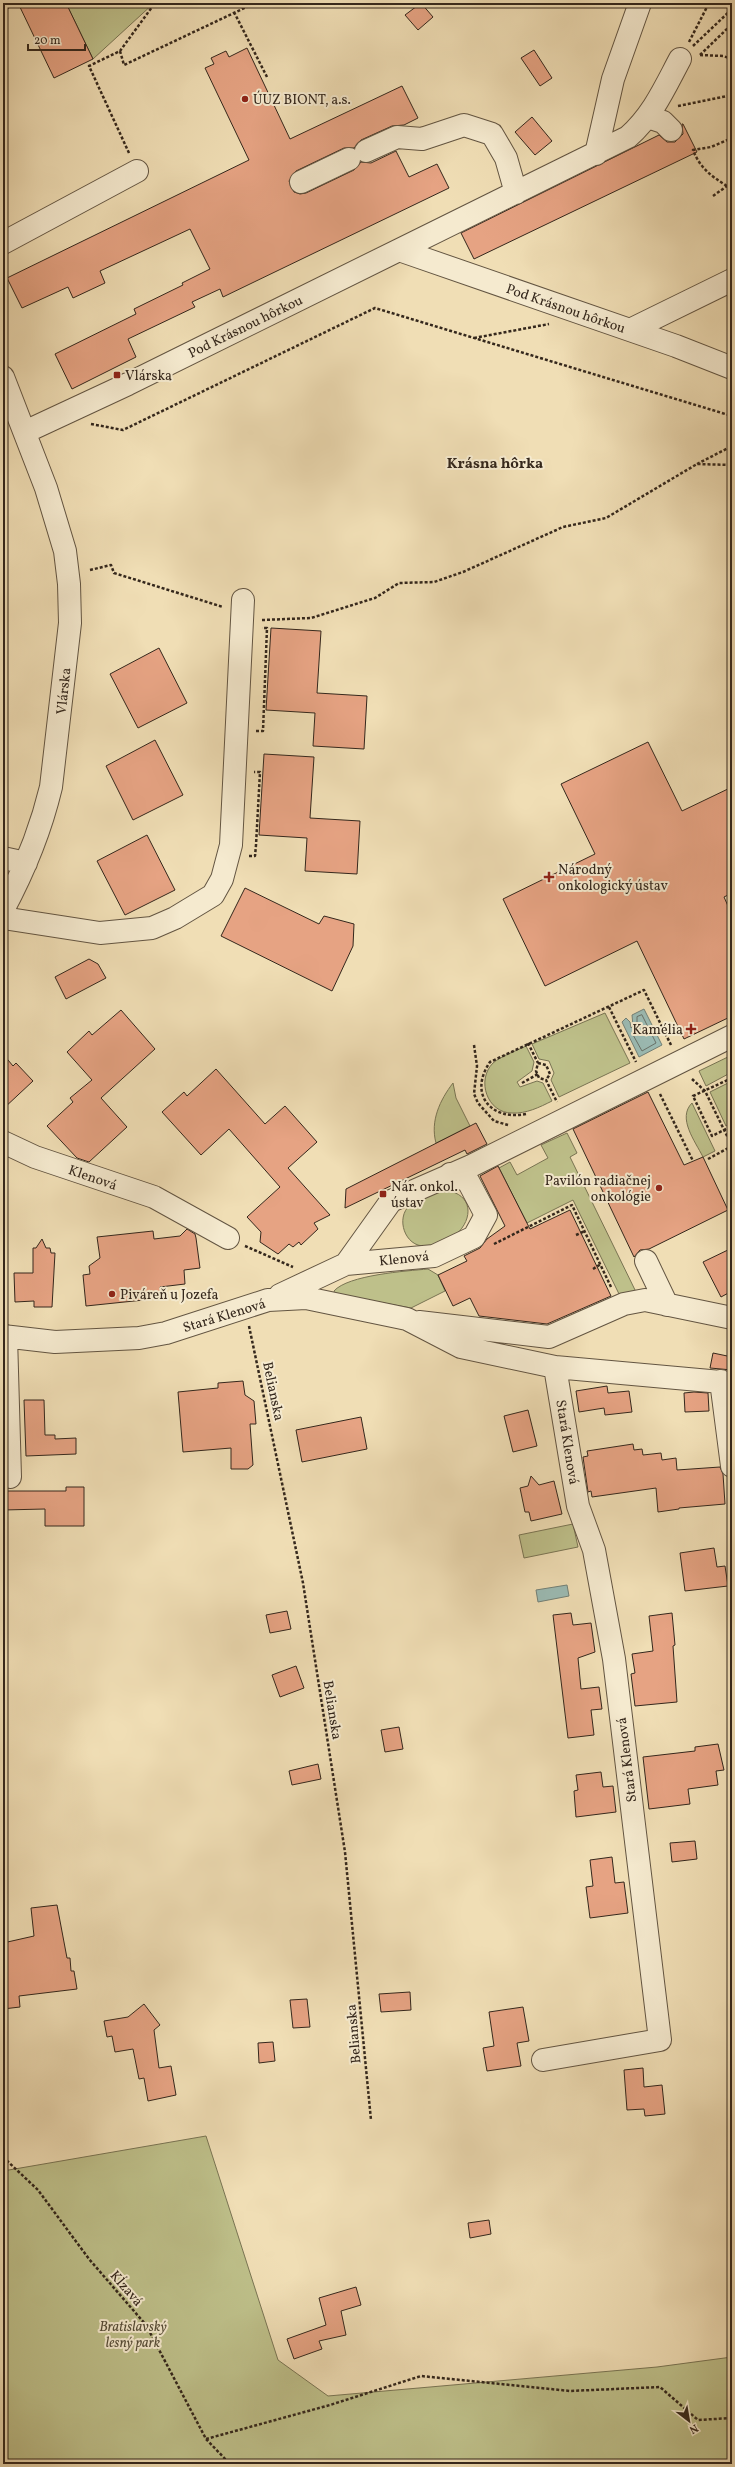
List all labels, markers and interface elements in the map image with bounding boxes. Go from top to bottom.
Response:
scale bar [28,26,85,52]
text: 20 m [34,33,61,49]
place label: ÚUZ BIONT, a.s. [253,90,351,110]
marker: ÚUZ BIONT, a.s. [240,94,250,104]
street label: Pod Krásnou hôrkou [503,280,628,339]
street label: Pod Krásnou hôrkou [185,291,306,363]
place label: Vlárska [125,367,172,386]
marker: Vlárska [112,370,122,380]
district label: Krásna hôrka [447,454,543,475]
street label: Vlárska [53,667,76,716]
place label: Národný onkologický ústav [558,861,668,896]
marker: Národný onkologický ústav [543,871,555,883]
place label: Kamélia [632,1021,683,1040]
marker: Kamélia [686,1024,696,1034]
street label: Klenová [66,1161,119,1196]
place label: Pavilón radiačnej onkológie [545,1172,651,1207]
place label: Nár. onkol. ústav [391,1178,458,1213]
marker: Pavilón radiačnej onkológie [654,1183,664,1193]
marker: Nár. onkol. ústav [378,1189,388,1199]
street label: Klenová [378,1247,430,1272]
place label: Piváreň u Jozefa [120,1286,219,1305]
marker: Piváreň u Jozefa [107,1289,117,1299]
street label: Stará Klenová [181,1295,268,1338]
street label: Belianska [257,1360,288,1423]
street label: Stará Klenová [550,1398,583,1486]
street label: Belianska [317,1679,346,1741]
street label: Stará Klenová [613,1716,642,1803]
street label: Belianska [342,2003,367,2064]
street label: Kĺzavá [105,2266,147,2311]
park label: Bratislavský lesný park [99,2318,167,2353]
north arrow [669,2401,709,2441]
text: N [686,2420,701,2437]

